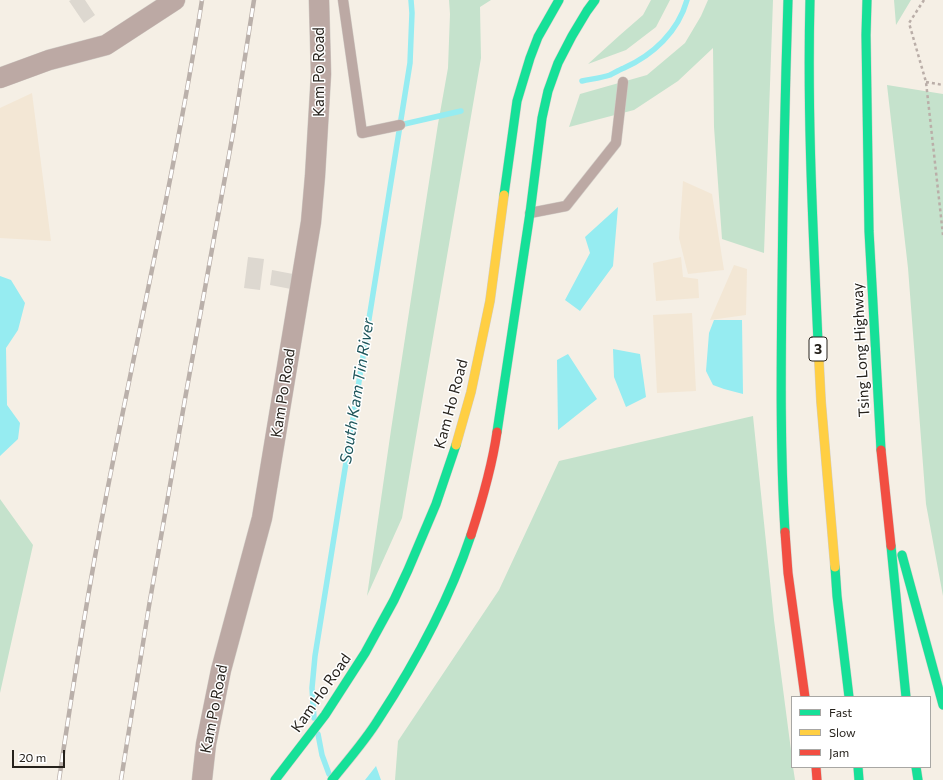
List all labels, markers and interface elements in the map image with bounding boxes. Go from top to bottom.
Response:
street label: Kam Po Road [310,27,328,117]
street label: Tsing Long Highway [848,282,874,418]
water label: South Kam Tin River [336,317,378,465]
road number: 3 [809,337,827,361]
street label: Kam Po Road [267,347,299,439]
street label: Kam Ho Road [430,357,472,451]
street label: Kam Ho Road [287,650,355,736]
street label: Kam Po Road [197,663,231,755]
legend [791,696,931,768]
text: Fast [829,705,852,719]
text: Slow [829,725,856,739]
scale bar [14,742,67,768]
text: Jam [829,745,849,759]
text: 20 m [19,750,46,764]

